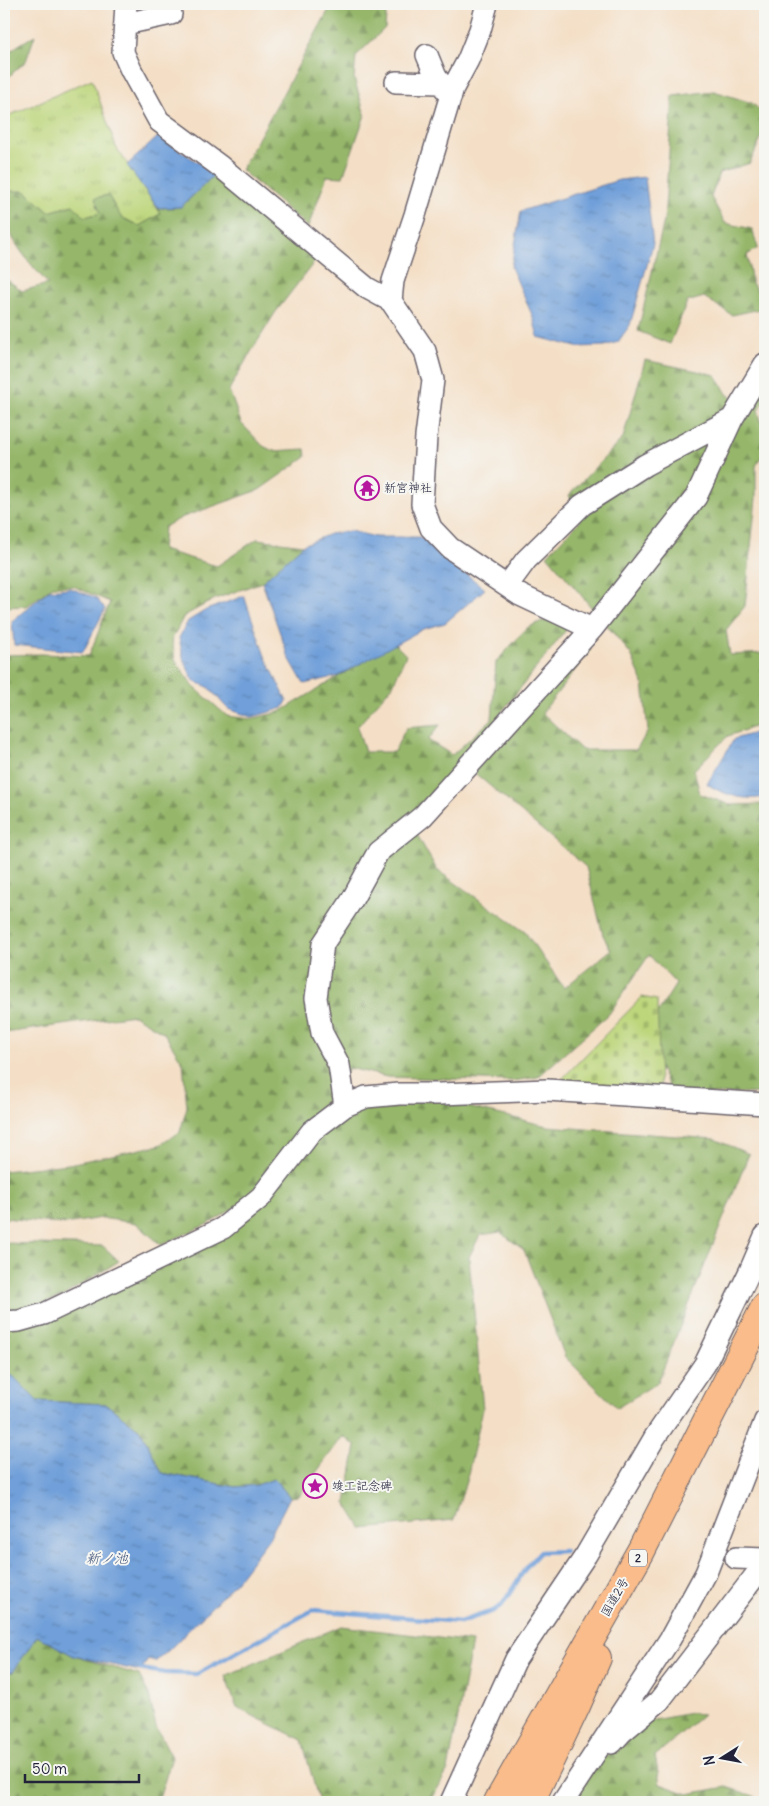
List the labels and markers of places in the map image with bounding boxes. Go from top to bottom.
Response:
temple icon: 新宮神社 [354,475,380,501]
place label: 新宮神社 [384,480,432,495]
place icon: 竣工記念碑 [302,1473,328,1499]
place label: 竣工記念碑 [332,1478,392,1493]

